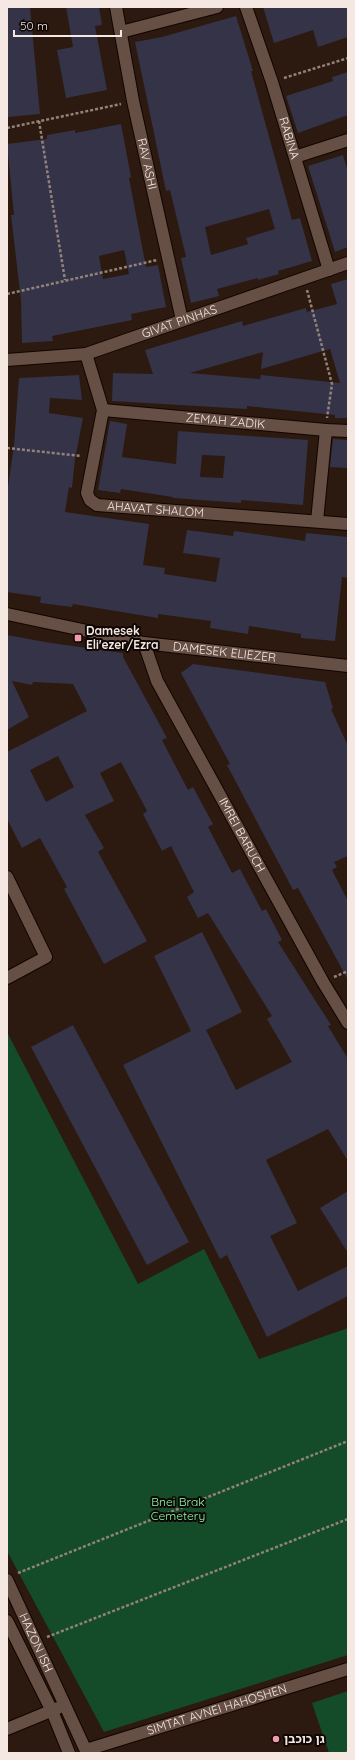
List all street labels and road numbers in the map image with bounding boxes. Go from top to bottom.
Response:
street label: RABINA [276,115,303,161]
street label: RAV ASHI [135,137,161,191]
street label: GIVAT PINHAS [139,301,219,341]
street label: ZEMAH ZADIK [185,409,266,432]
street label: AHAVAT SHALOM [107,498,204,520]
street label: DAMESEK ELIEZER [172,638,277,665]
street label: IMREI BARUCH [216,795,269,875]
street label: HAZON ISH [16,1610,57,1674]
street label: SIMTAT AVNEI HAHOSHEN [145,1680,289,1738]

